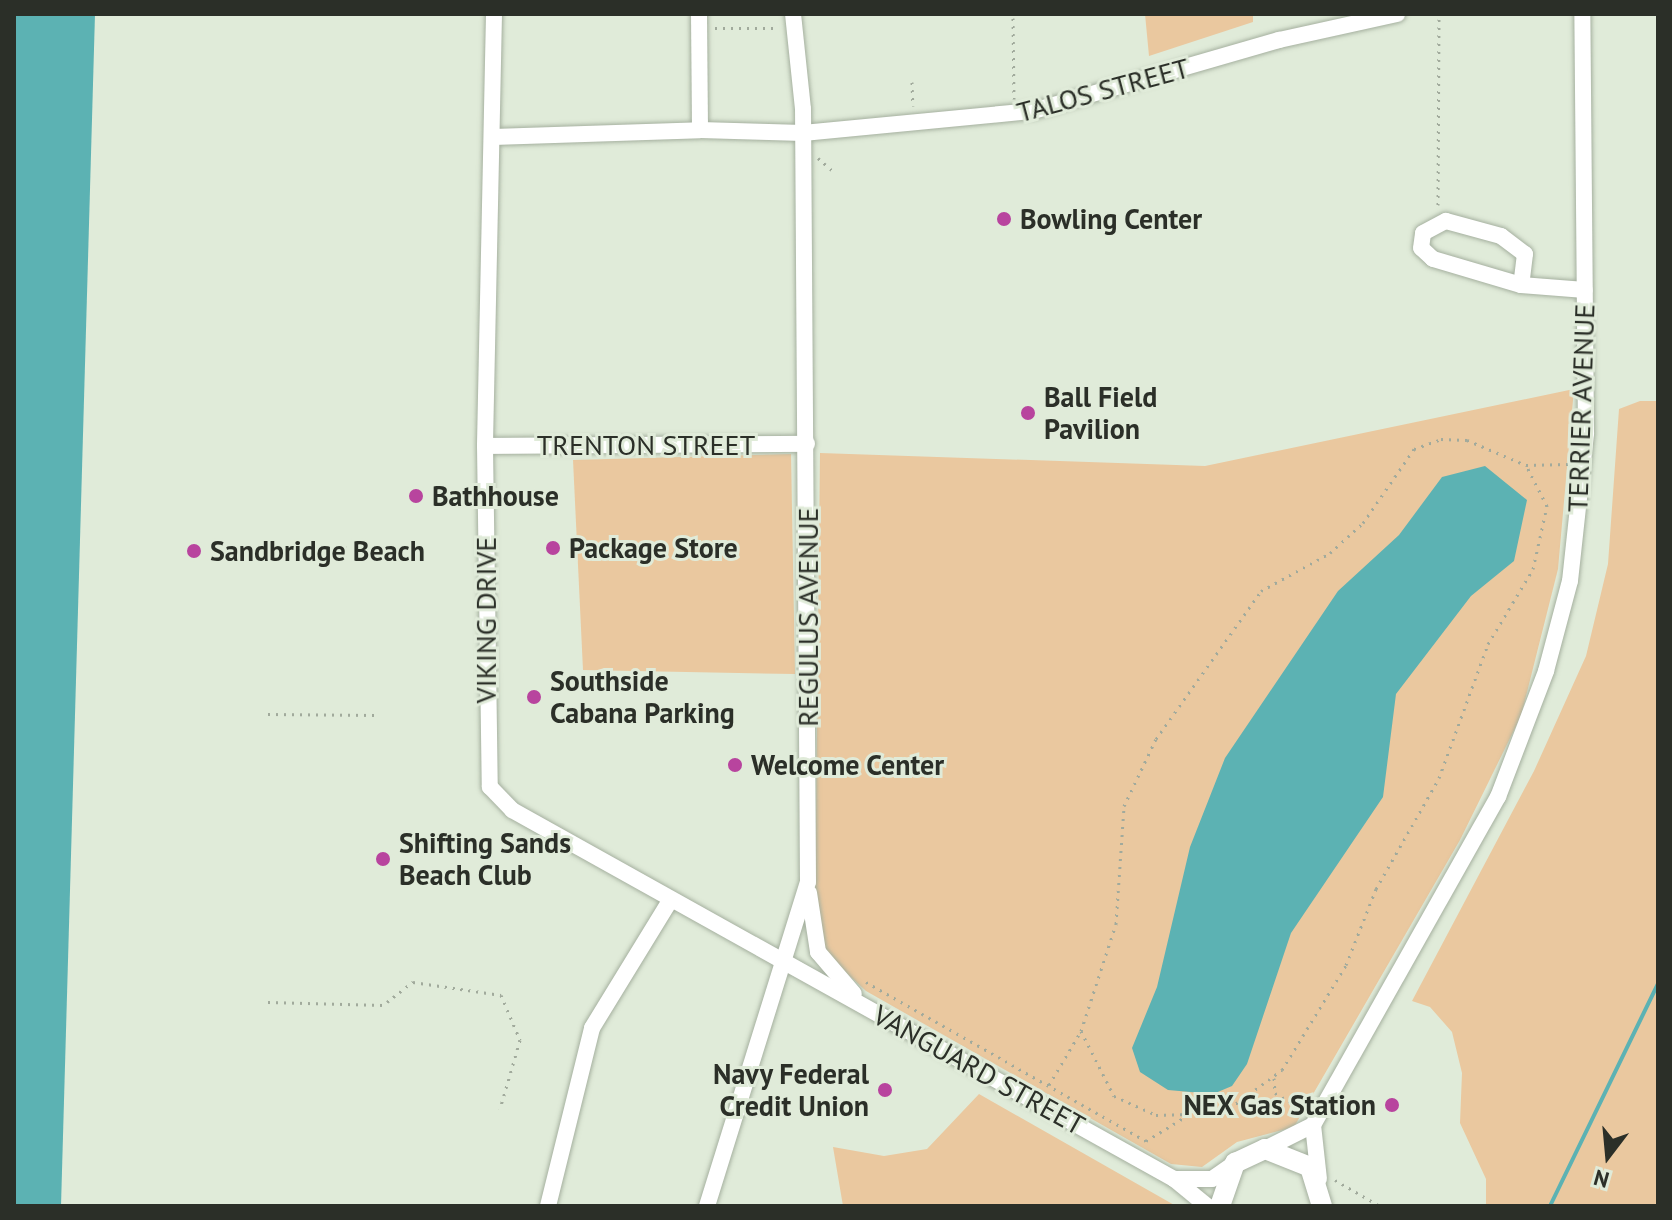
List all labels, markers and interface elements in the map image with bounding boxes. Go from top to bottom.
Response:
street label: TALOS STREET [1013,51,1193,129]
place label: Bowling Center [1020,202,1202,236]
marker: Bowling Center [995,210,1013,228]
street label: TERRIER AVENUE [1561,303,1601,513]
place label: Ball Field Pavilion [1044,380,1157,446]
marker: Ball Field Pavilion [1019,404,1037,422]
street label: TRENTON STREET [537,428,755,462]
place label: Bathhouse [432,479,559,513]
marker: Bathhouse [407,487,425,505]
street label: REGULUS AVENUE [791,507,825,727]
place label: Package Store [569,531,738,565]
place label: Sandbridge Beach [210,534,425,568]
street label: VIKING DRIVE [469,537,503,703]
marker: Package Store [544,539,562,557]
marker: Sandbridge Beach [185,542,203,560]
place label: Southside Cabana Parking [550,664,735,730]
marker: Southside Cabana Parking [525,688,543,706]
place label: Welcome Center [751,748,944,782]
marker: Welcome Center [726,756,744,774]
place label: Shifting Sands Beach Club [399,826,571,892]
marker: Shifting Sands Beach Club [374,850,392,868]
street label: VANGUARD STREET [867,998,1091,1142]
place label: Navy Federal Credit Union [712,1057,869,1123]
marker: Navy Federal Credit Union [876,1081,894,1099]
place label: NEX Gas Station [1182,1088,1376,1122]
marker: NEX Gas Station [1383,1096,1401,1114]
north arrow [1568,1116,1648,1196]
text: N [1591,1164,1612,1195]

